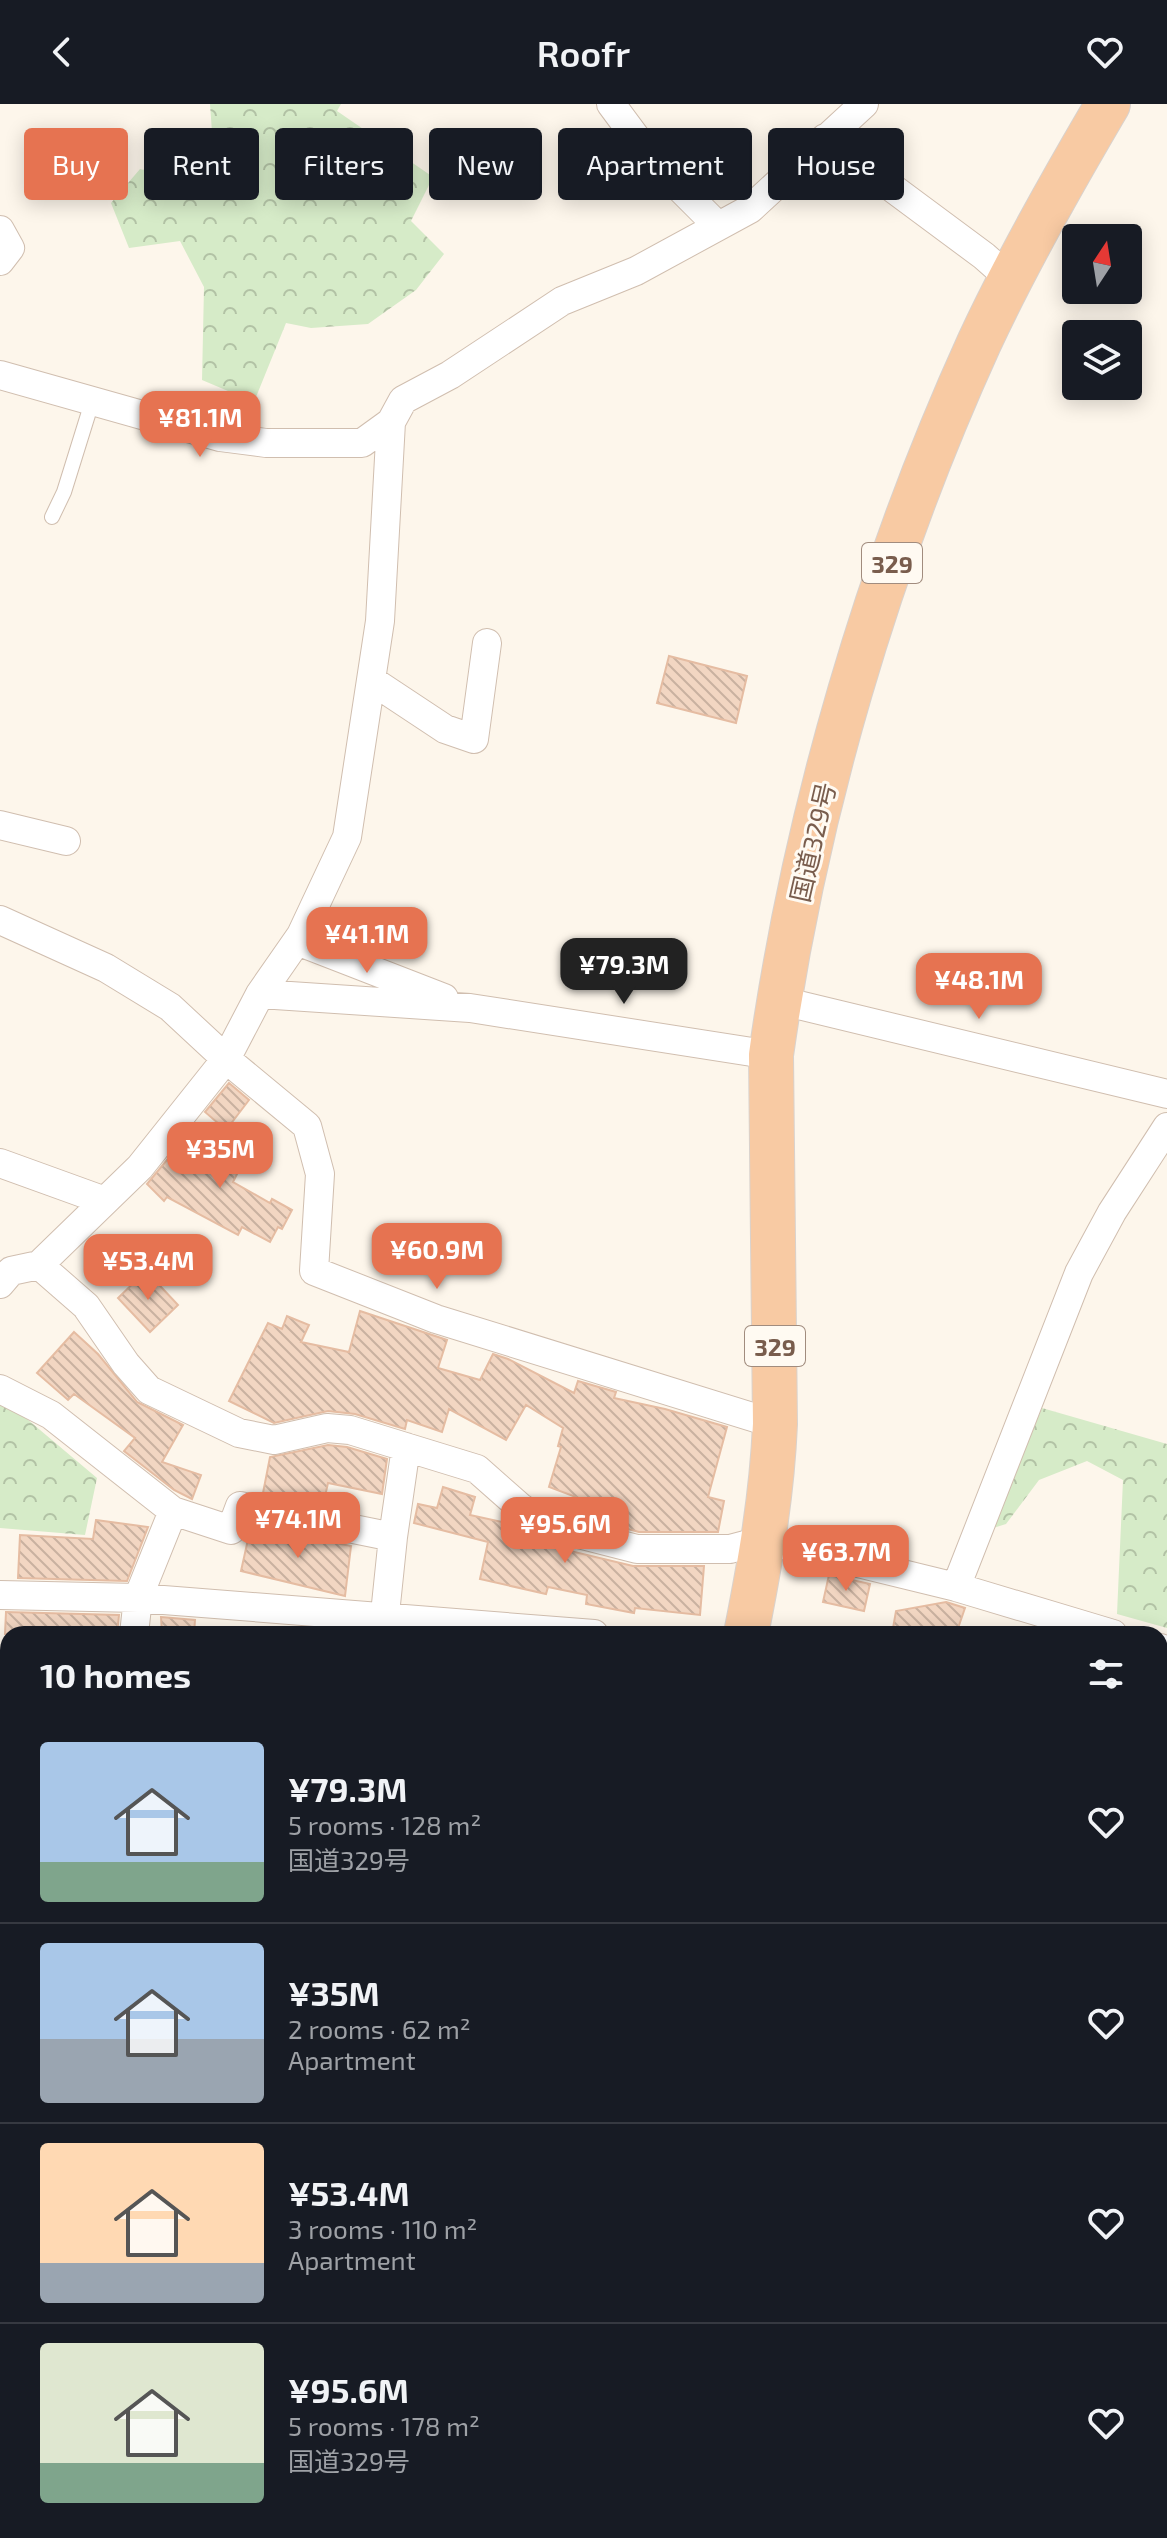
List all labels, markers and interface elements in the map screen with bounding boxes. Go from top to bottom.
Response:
icon: back [40,30,84,74]
icon: heart [1083,30,1127,74]
text: Roofr [537,31,630,74]
chip: Buy [24,128,128,200]
chip: Rent [144,128,259,200]
chip: Filters [275,128,413,200]
chip: New [429,128,542,200]
chip: Apartment [558,128,752,200]
chip: House [768,128,904,200]
north arrow [1062,224,1142,304]
map controls [1062,224,1142,400]
button: layers [1062,320,1142,400]
pin: ¥81.1M [135,391,265,459]
text: ¥81.1M [158,401,242,432]
road number: 329 [862,543,922,583]
street label: 国道329号 [783,779,841,905]
pin: ¥41.1M [302,907,432,975]
text: ¥41.1M [324,917,410,948]
pin: ¥79.3M [559,938,689,1006]
text: ¥79.3M [578,948,670,979]
pin: ¥48.1M [914,953,1044,1021]
text: ¥48.1M [934,963,1024,994]
pin: ¥35M [173,1122,267,1190]
text: ¥35M [185,1132,255,1163]
pin: ¥60.9M [372,1223,502,1291]
text: ¥60.9M [390,1233,484,1264]
pin: ¥53.4M [83,1234,213,1302]
text: ¥53.4M [102,1244,194,1275]
road number: 329 [745,1326,805,1366]
pin: ¥74.1M [233,1492,363,1560]
pin: ¥95.6M [500,1497,630,1565]
text: ¥74.1M [254,1502,342,1533]
text: ¥95.6M [519,1507,611,1538]
pin: ¥63.7M [781,1525,911,1593]
text: ¥63.7M [801,1535,891,1566]
icon: filters [1084,1652,1128,1696]
text: 10 homes [40,1654,191,1695]
text: ¥79.3M [288,1768,407,1809]
icon: home [104,1774,200,1870]
icon: heart [1084,1800,1128,1844]
text: 5 rooms · 128 m² [288,1809,481,1840]
text: 国道329号 [288,1844,410,1875]
text: ¥35M [288,1972,380,2013]
icon: home [104,1975,200,2071]
icon: heart [1084,2001,1128,2045]
text: 2 rooms · 62 m² [288,2013,471,2044]
text: Apartment [288,2044,416,2075]
text: ¥53.4M [288,2172,410,2213]
icon: home [104,2175,200,2271]
icon: heart [1084,2201,1128,2245]
text: 3 rooms · 110 m² [288,2213,477,2244]
text: Apartment [288,2244,416,2275]
text: ¥95.6M [288,2369,409,2410]
icon: home [104,2375,200,2471]
icon: heart [1084,2401,1128,2445]
text: 5 rooms · 178 m² [288,2410,480,2441]
text: 国道329号 [288,2445,410,2476]

